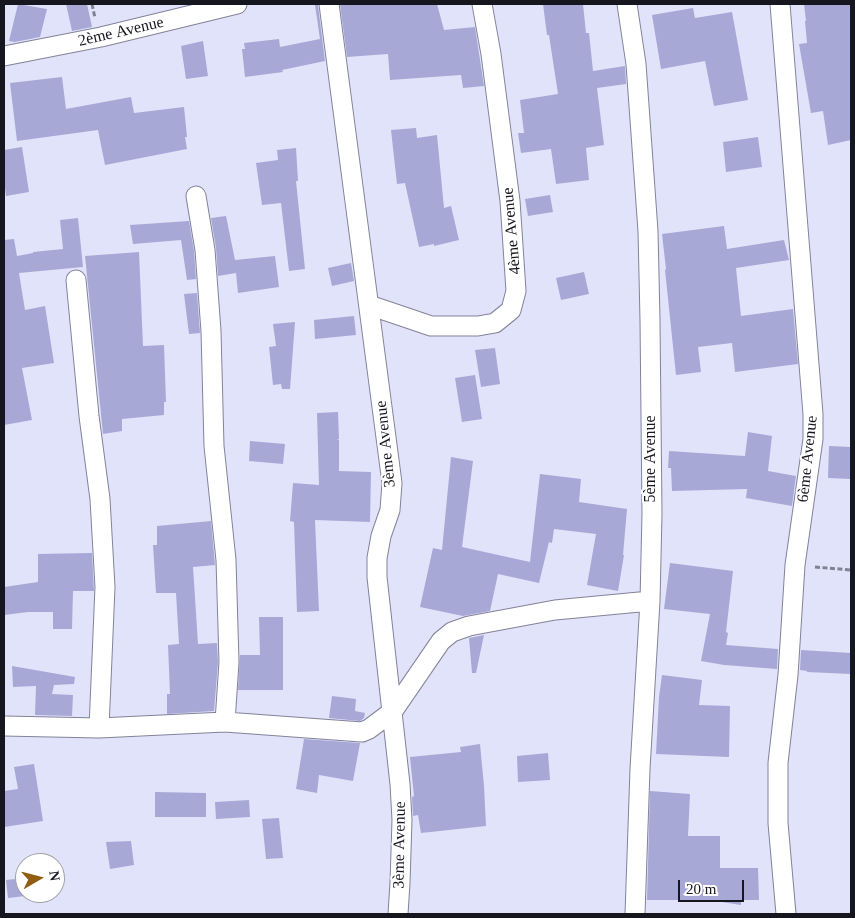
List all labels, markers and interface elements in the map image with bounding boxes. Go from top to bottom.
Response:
street label: 2ème Avenue [76,13,166,51]
street label: 4ème Avenue [499,187,525,275]
street label: 3ème Avenue [372,400,400,488]
street label: 5ème Avenue [641,415,661,503]
street label: 6ème Avenue [794,415,822,503]
street label: 3ème Avenue [390,801,410,889]
north arrow [15,853,65,903]
text: N [46,870,62,882]
scale bar [680,870,746,902]
text: 20 m [686,881,716,897]

